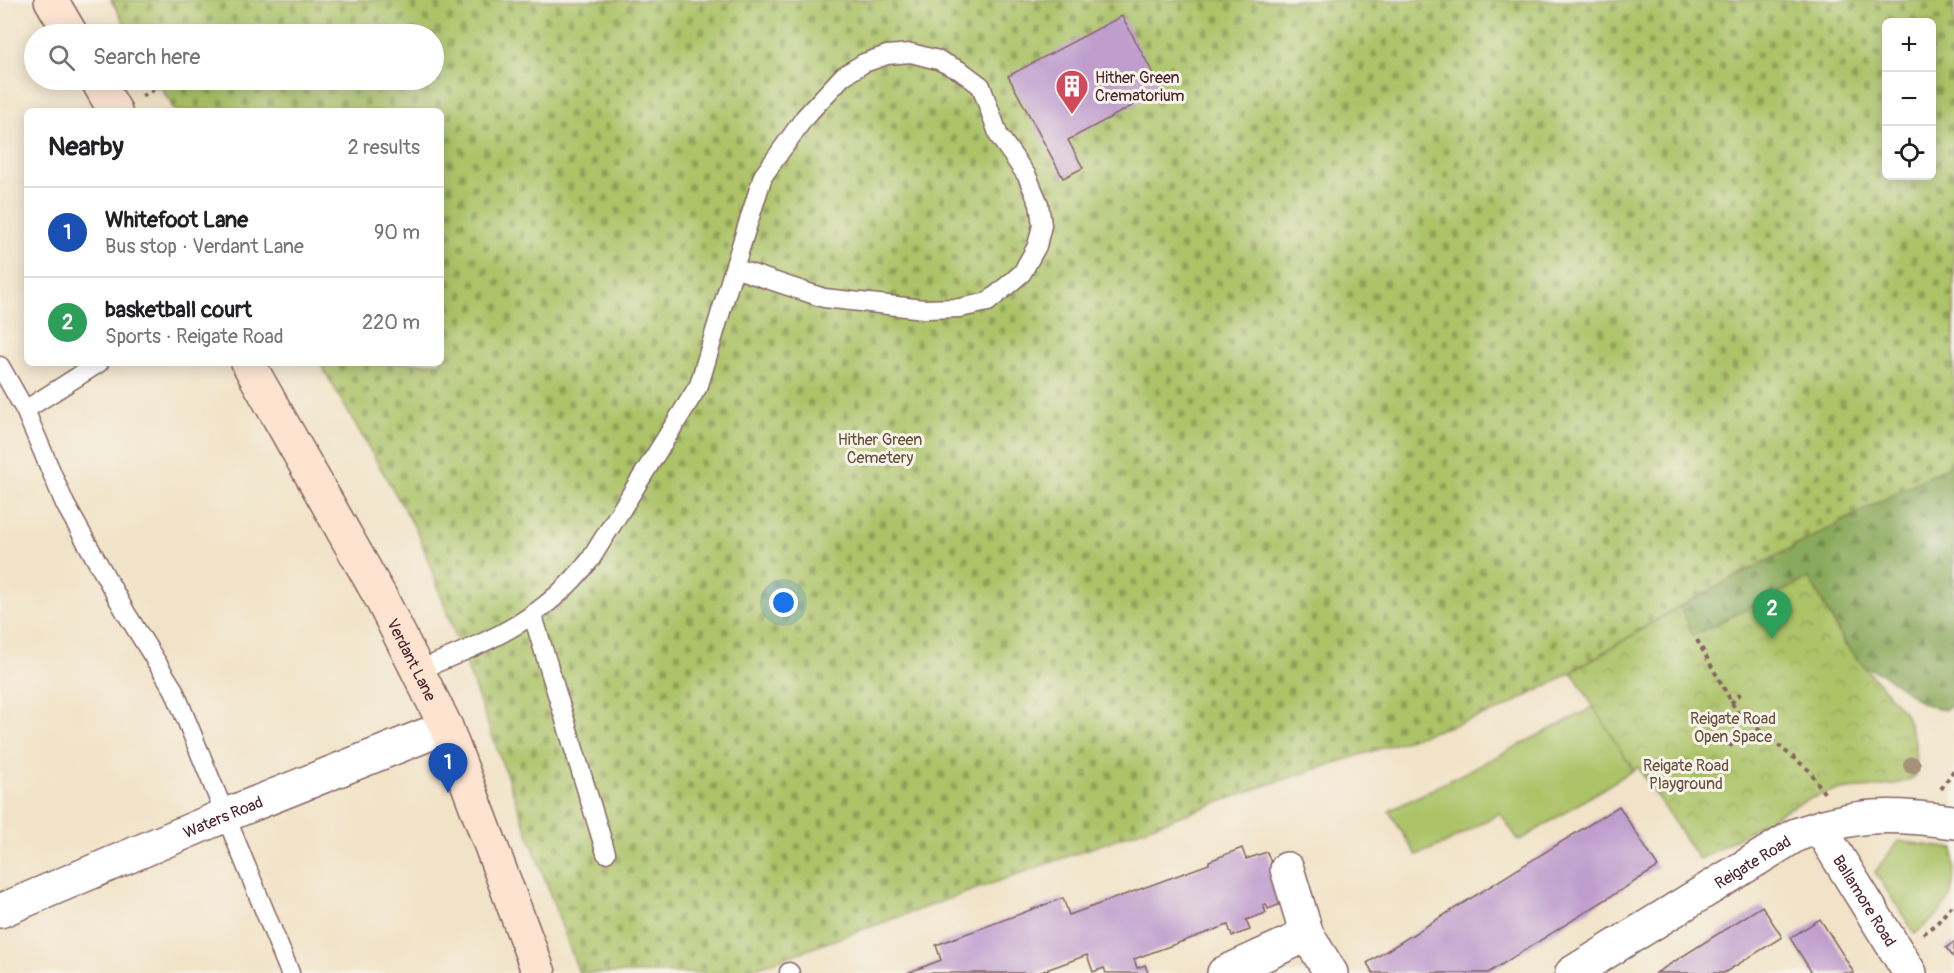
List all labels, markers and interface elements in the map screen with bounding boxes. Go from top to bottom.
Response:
map controls [1882,18,1936,180]
button: + [1882,18,1936,72]
search box [24,24,444,90]
icon: search [45,41,78,74]
text: Search here [93,43,200,71]
building icon: Hither Green Crematorium [1054,68,1090,115]
place label: Hither Green Crematorium [1095,68,1185,106]
button: − [1882,72,1936,126]
button: locate [1882,126,1936,180]
text: Nearby [48,131,124,163]
text: 2 results [348,135,420,160]
text: Whitefoot Lane [105,206,248,234]
text: 1 [64,220,71,245]
text: 90 m [374,220,420,245]
text: Bus stop · Verdant Lane [105,234,304,259]
text: basketball court [105,296,252,324]
text: 2 [62,310,73,335]
text: 220 m [362,310,420,335]
text: Sports · Reigate Road [105,324,284,349]
park label: Hither Green Cemetery [838,430,922,468]
your location [769,588,798,617]
pin: 2 [1752,590,1792,639]
street label: Verdant Lane [382,616,440,705]
park label: Reigate Road Open Space [1690,709,1776,747]
pin: 1 [428,744,468,793]
park label: Reigate Road Playground [1643,756,1729,794]
street label: Waters Road [180,792,266,843]
street label: Reigate Road [1711,832,1795,894]
street label: Ballamore Road [1828,851,1900,951]

